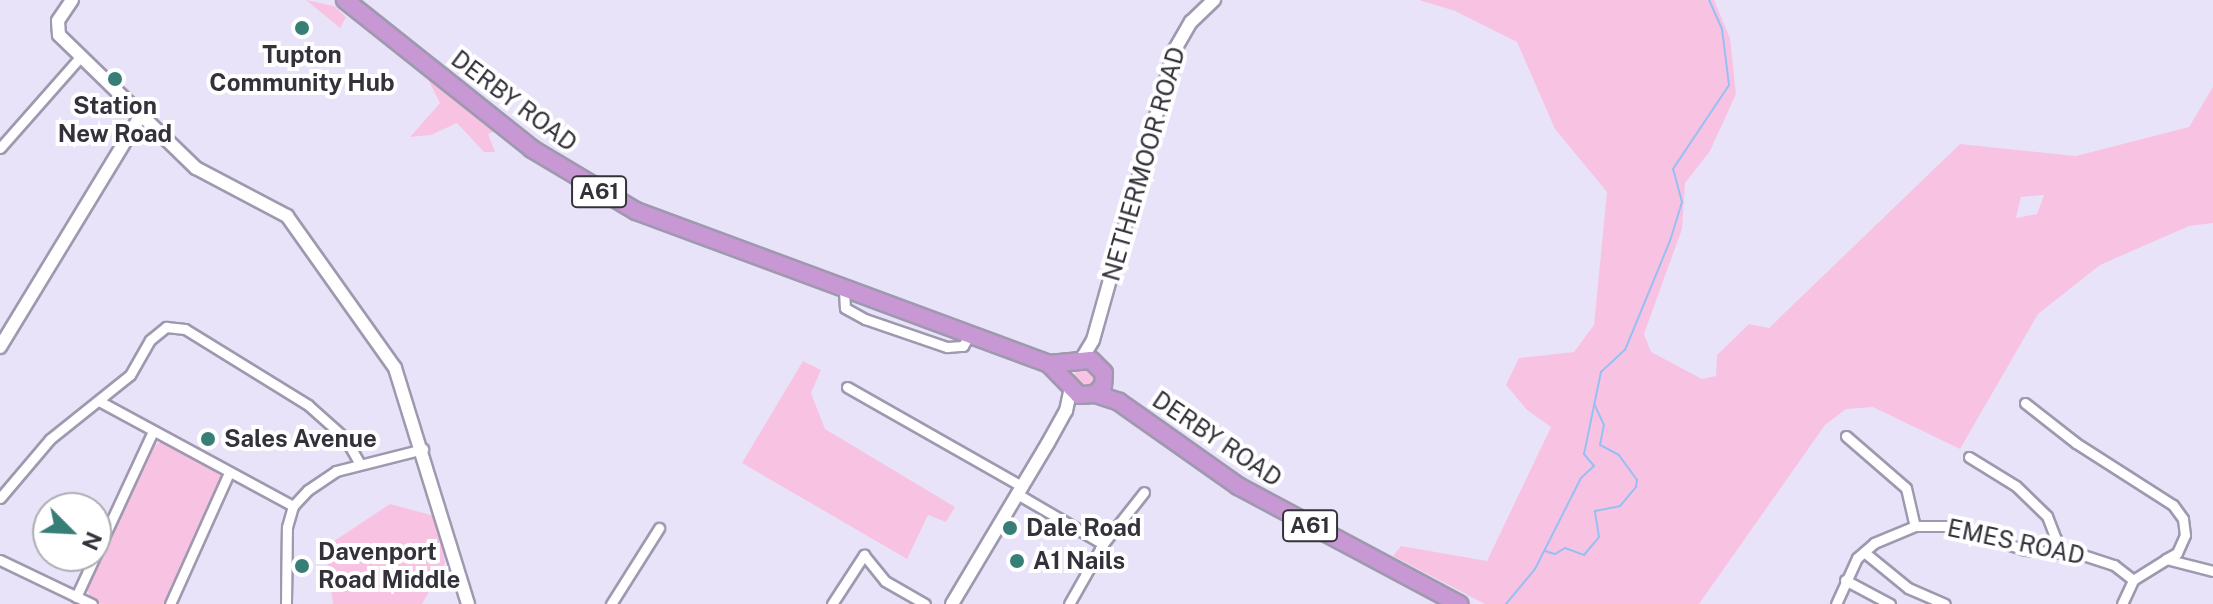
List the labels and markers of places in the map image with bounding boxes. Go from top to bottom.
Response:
marker: Tupton Community Hub [293,19,311,37]
place label: Tupton Community Hub [209,41,395,97]
marker: Station New Road [106,70,124,88]
place label: Station New Road [58,92,172,148]
place label: Sales Avenue [224,425,377,453]
marker: Sales Avenue [199,430,217,448]
place label: Dale Road [1026,514,1141,542]
marker: Dale Road [1001,519,1019,537]
place label: Davenport Road Middle [318,538,460,594]
place label: A1 Nails [1033,547,1125,575]
marker: A1 Nails [1008,552,1026,570]
marker: Davenport Road Middle [293,557,311,575]

